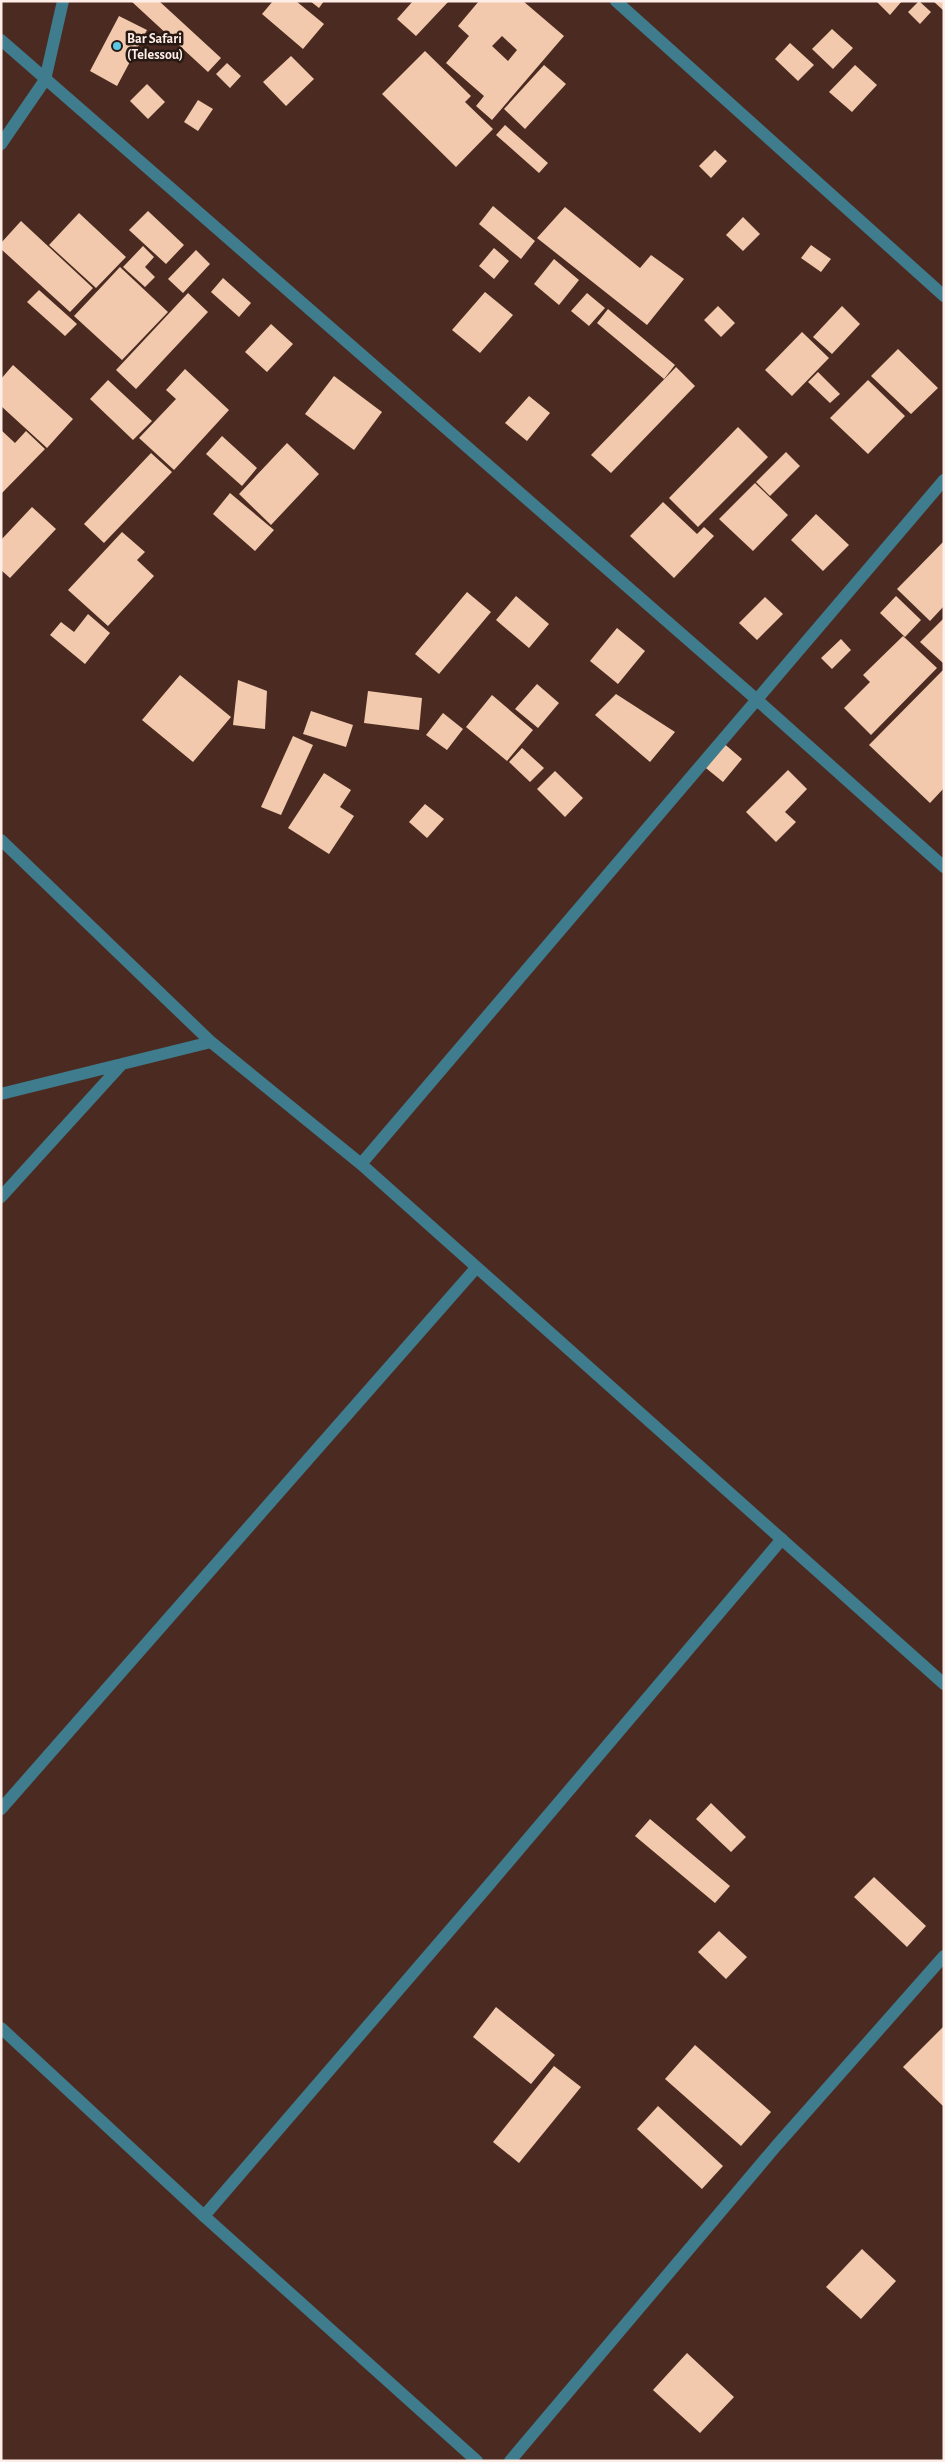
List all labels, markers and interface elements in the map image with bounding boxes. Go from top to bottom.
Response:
place label: Bar Safari (Telessou) [127,32,183,62]
marker: Bar Safari (Telessou) [111,40,123,52]

